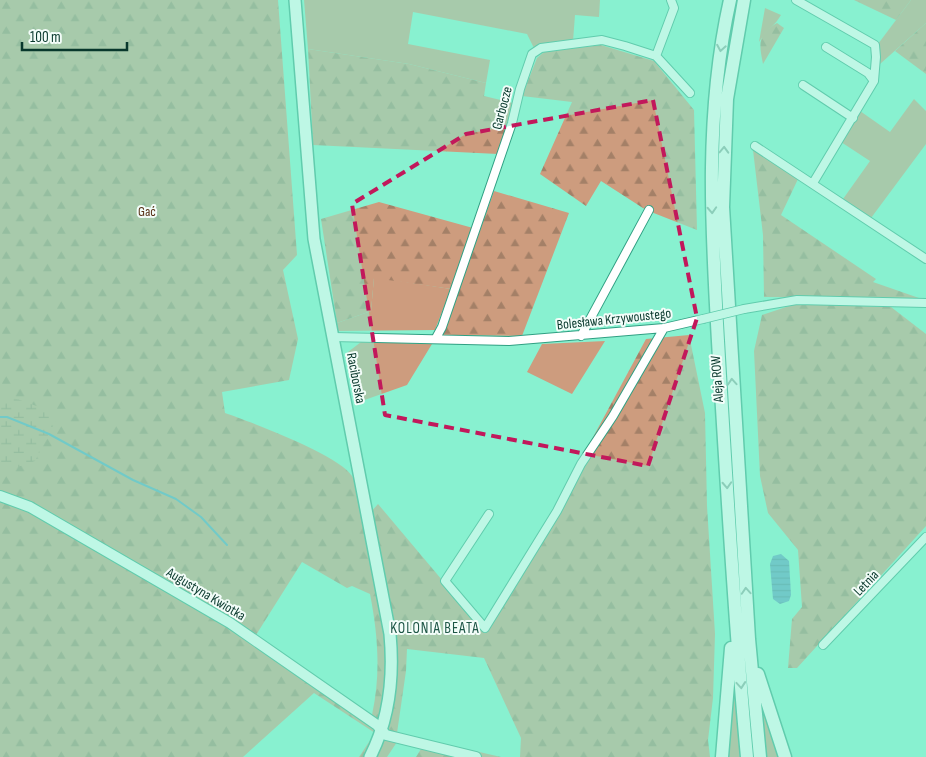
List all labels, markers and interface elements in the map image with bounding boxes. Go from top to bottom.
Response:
scale bar [22,20,128,52]
text: 100 m [30,28,61,47]
one-way arrow [717,43,727,52]
street label: Garbocze [488,85,516,131]
one-way arrow [718,146,729,154]
park label: Gać [138,203,156,220]
one-way arrow [706,206,717,214]
street label: Bolesława Krzywoustego [556,305,672,333]
street label: Raciborska [343,351,369,405]
street label: Aleja ROW [707,355,727,404]
one-way arrow [726,378,737,386]
one-way arrow [721,481,732,489]
street label: Augustyna Kwiotka [163,563,249,624]
street label: Letnia [850,567,882,599]
one-way arrow [740,587,751,595]
district label: KOLONIA BEATA [390,619,480,638]
one-way arrow [735,681,746,689]

